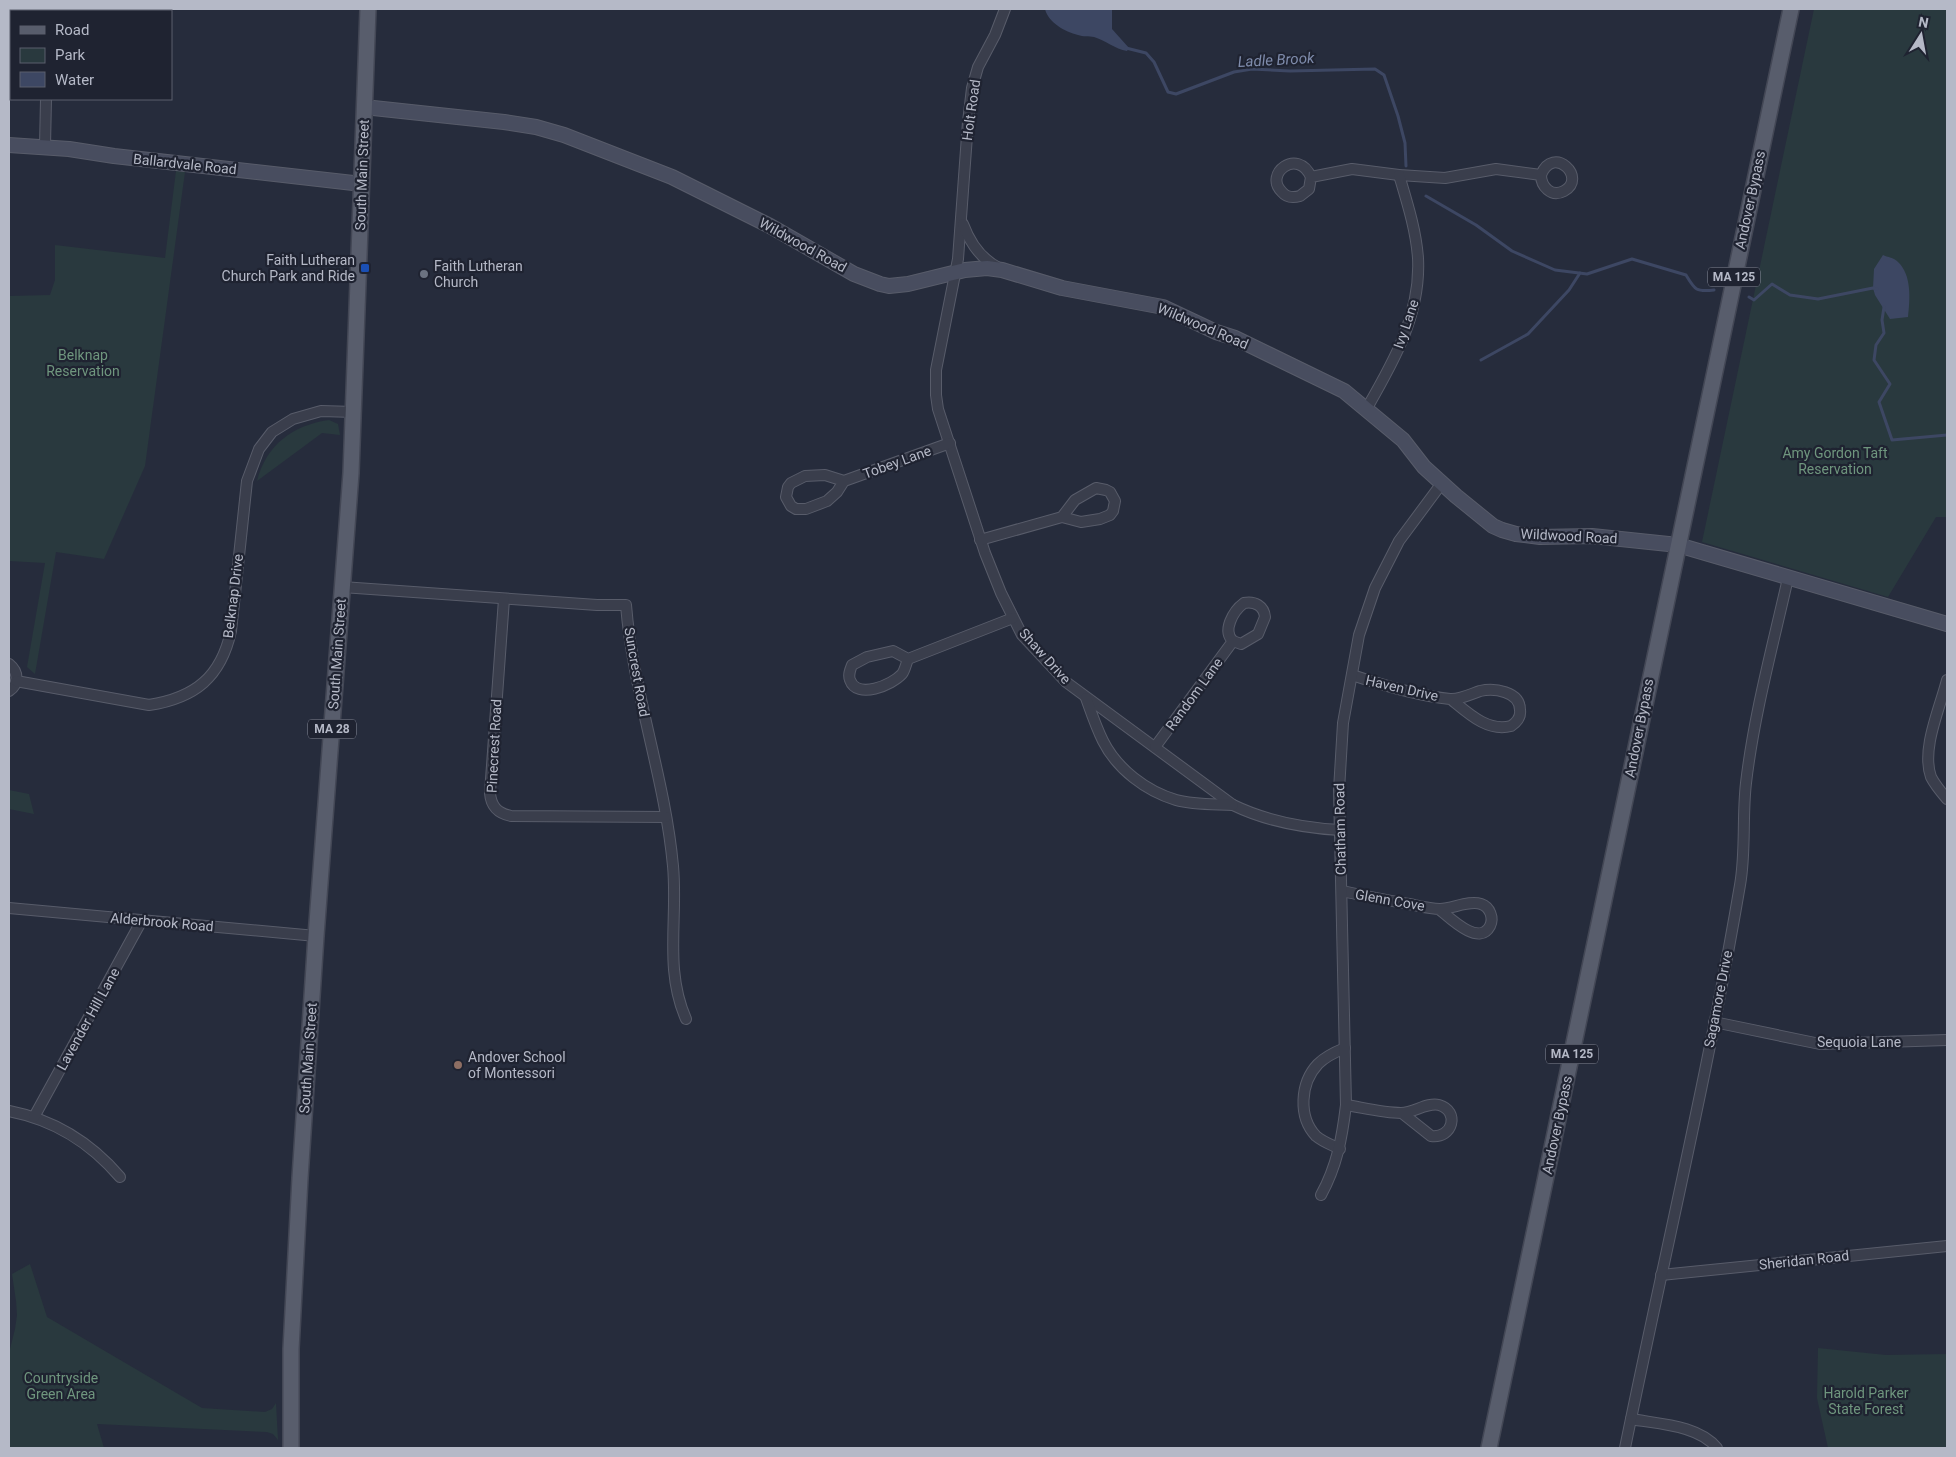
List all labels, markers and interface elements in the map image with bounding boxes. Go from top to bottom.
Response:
legend [10,10,172,100]
north arrow [1896,10,1946,60]
text: N [1917,13,1930,31]
text: Road [55,21,89,39]
text: Park [55,46,86,64]
water label: Ladle Brook [1237,49,1315,71]
text: Water [55,71,94,89]
street label: Holt Road [959,78,983,142]
street label: South Main Street [352,119,372,231]
street label: Andover Bypass [1732,149,1768,251]
street label: Ballardvale Road [132,151,238,177]
street label: Wildwood Road [757,214,849,276]
place label: Faith Lutheran Church Park and Ride [222,252,355,284]
place label: Faith Lutheran Church [434,258,523,290]
marker: Faith Lutheran Church Park and Ride [359,262,371,274]
marker: Faith Lutheran Church [418,268,430,280]
road number: MA 125 [1708,268,1760,286]
street label: Ivy Lane [1390,297,1422,351]
street label: Wildwood Road [1155,300,1251,352]
park label: Belknap Reservation [46,347,120,379]
street label: Tobey Lane [861,442,933,482]
park label: Amy Gordon Taft Reservation [1782,445,1888,477]
street label: Wildwood Road [1520,525,1618,547]
street label: Belknap Drive [220,553,246,639]
street label: South Main Street [325,598,349,710]
street label: Shaw Drive [1016,625,1074,687]
street label: Suncrest Road [621,626,653,718]
street label: Random Lane [1162,655,1226,733]
street label: Haven Drive [1364,672,1440,704]
street label: Andover Bypass [1622,677,1656,779]
street label: Pinecrest Road [484,699,504,793]
road number: MA 28 [308,720,356,739]
street label: Chatham Road [1331,783,1349,875]
street label: Glenn Cove [1354,886,1426,914]
street label: Alderbrook Road [110,910,214,934]
street label: Sagamore Drive [1701,949,1735,1049]
street label: Lavender Hill Lane [53,965,123,1073]
street label: South Main Street [296,1002,320,1114]
street label: Sequoia Lane [1817,1034,1901,1050]
road number: MA 125 [1546,1044,1598,1064]
place label: Andover School of Montessori [468,1049,566,1081]
marker: Andover School of Montessori [452,1059,464,1071]
street label: Andover Bypass [1539,1074,1575,1176]
street label: Sheridan Road [1758,1247,1850,1273]
park label: Countryside Green Area [24,1370,98,1402]
park label: Harold Parker State Forest [1823,1385,1909,1417]

